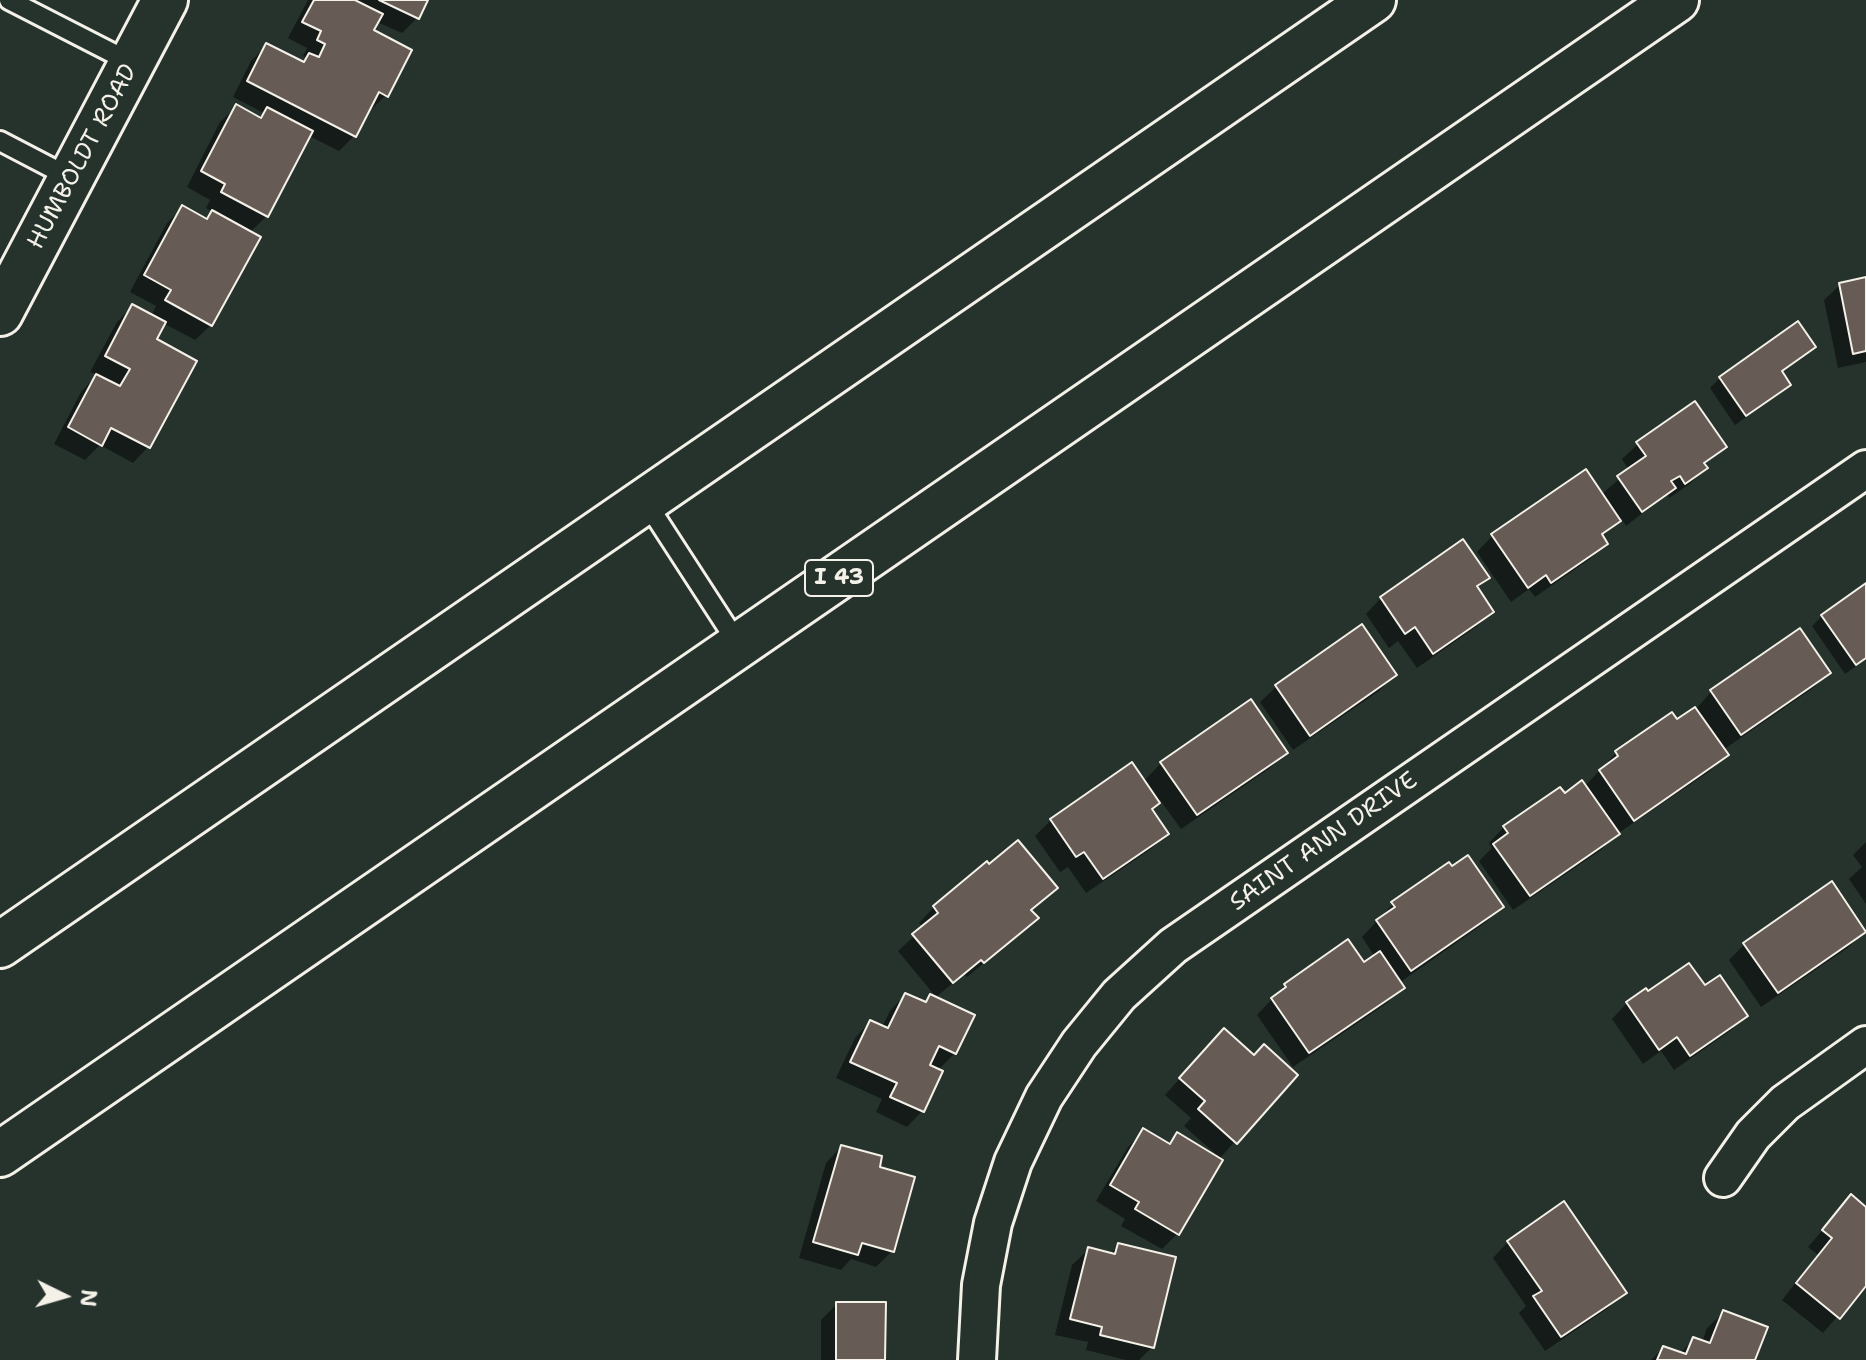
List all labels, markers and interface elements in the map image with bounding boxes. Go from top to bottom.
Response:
street label: HUMBOLDT ROAD [22,60,144,254]
road number: I 43 [805,560,873,596]
street label: SAINT ANN DRIVE [1225,766,1423,918]
north arrow [24,1256,104,1336]
text: N [73,1288,104,1308]

